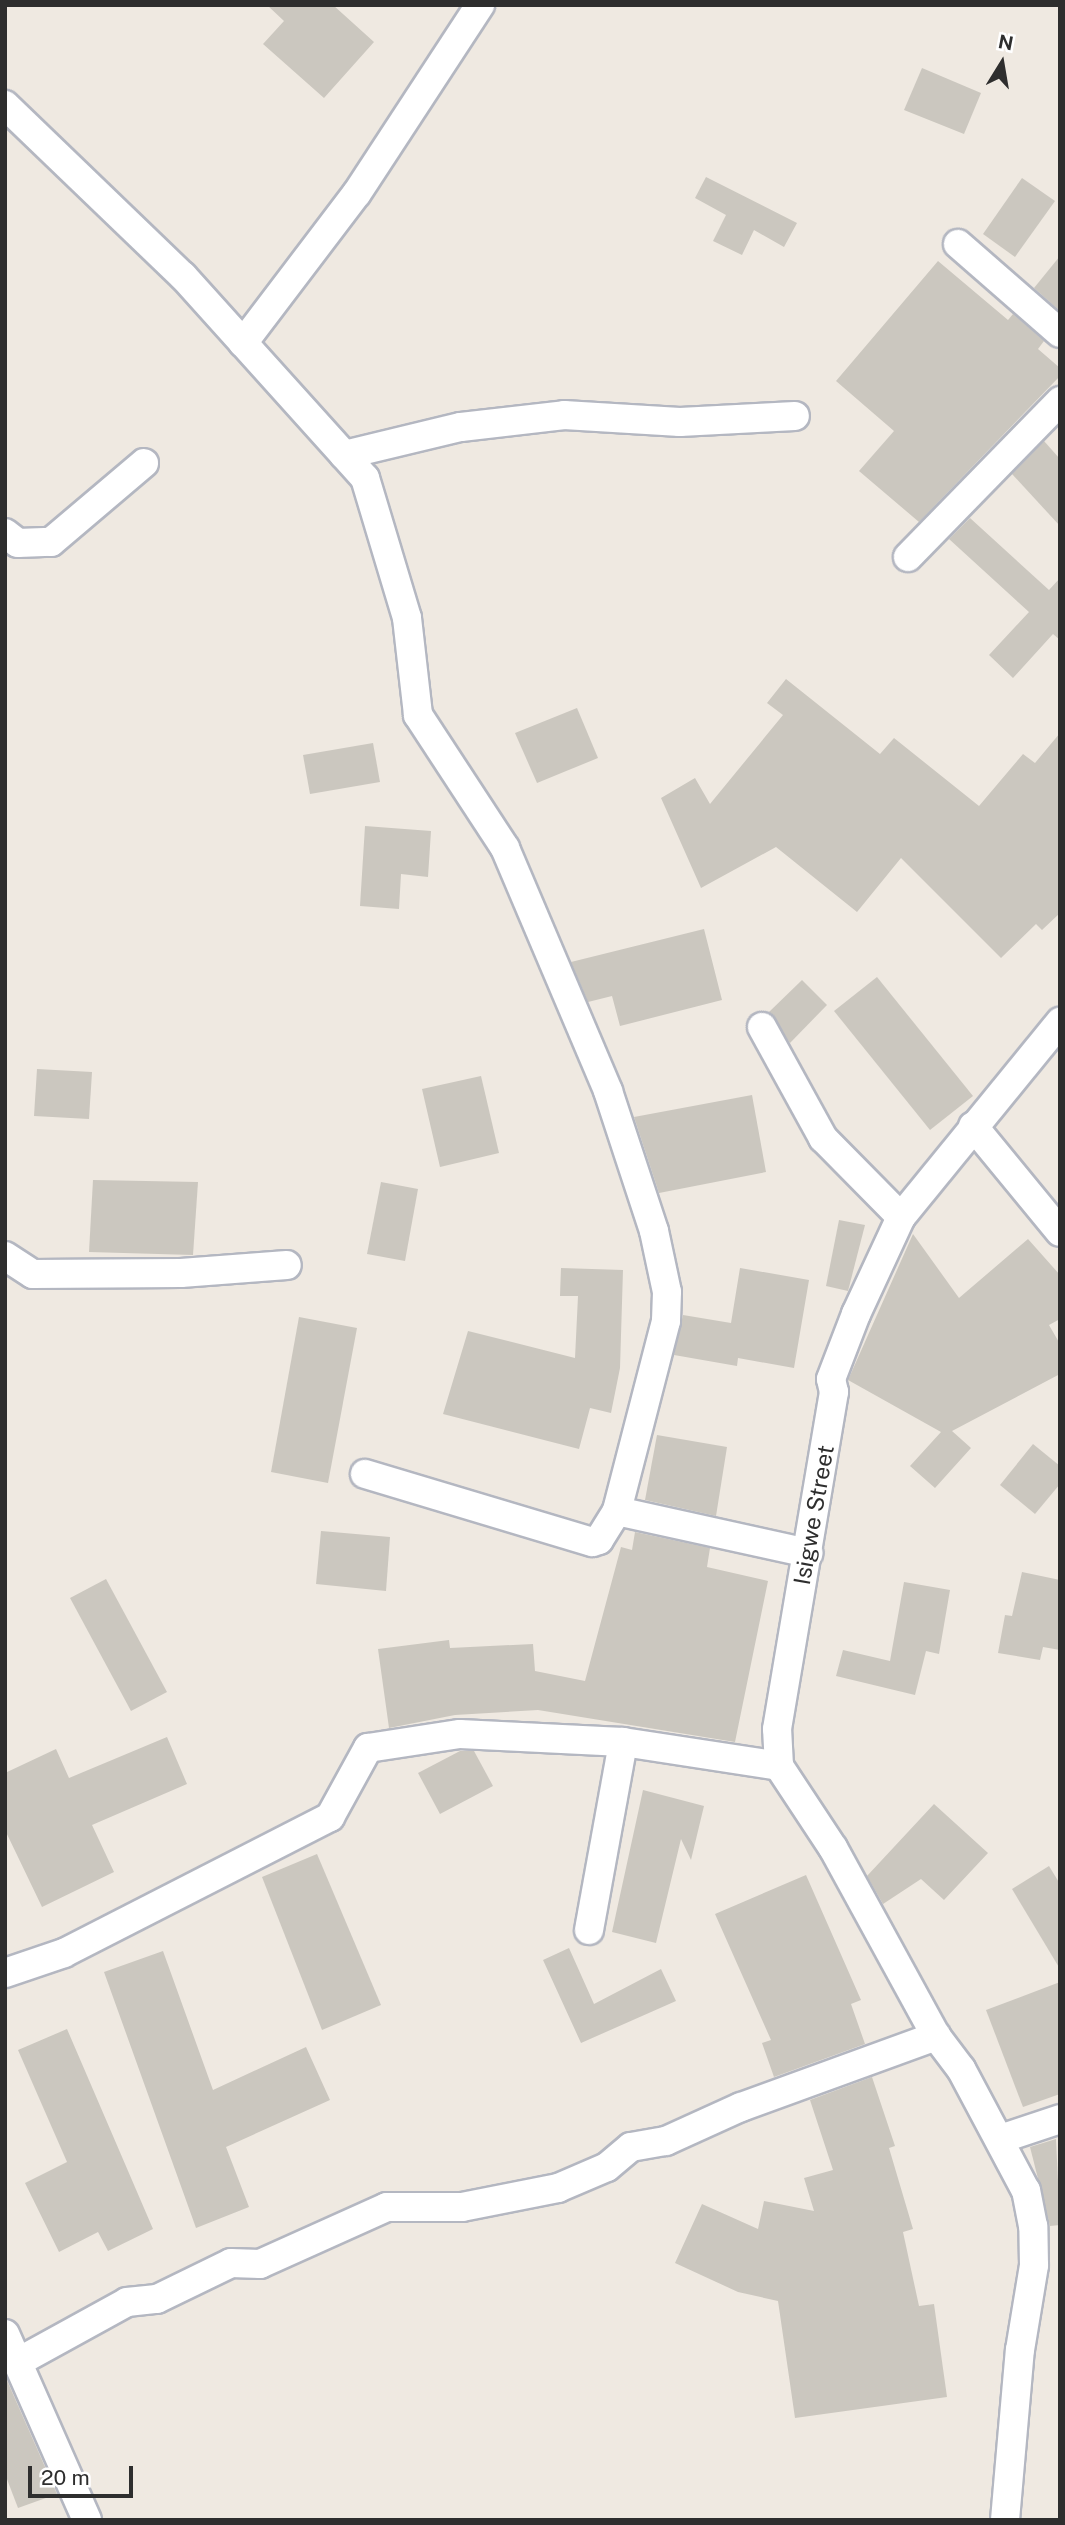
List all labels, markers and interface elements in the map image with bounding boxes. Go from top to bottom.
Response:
north arrow [967,28,1037,98]
text: N [997,30,1015,55]
street label: Isigwe Street [788,1443,840,1587]
scale bar [32,2452,136,2496]
text: 20 m [41,2465,90,2490]

